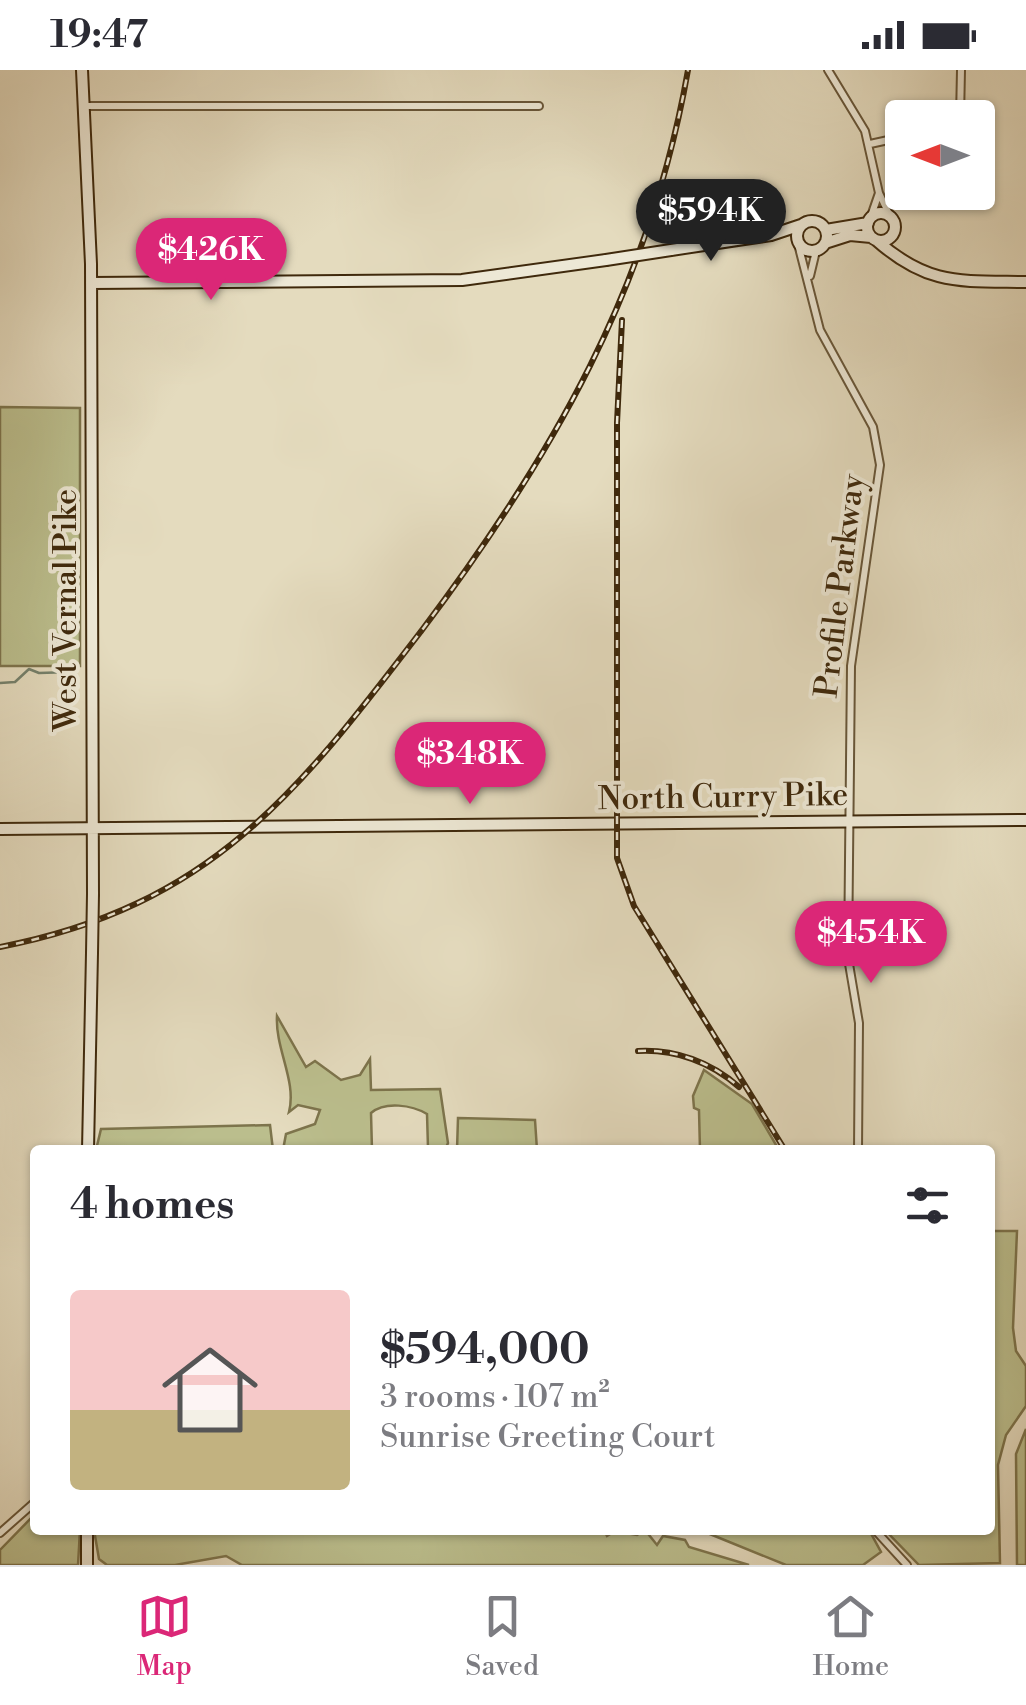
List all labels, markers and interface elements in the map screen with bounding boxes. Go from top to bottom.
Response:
text: 19:47 [50,12,148,59]
north arrow [885,100,995,210]
map controls [885,100,995,210]
pin: $594K [641,179,781,264]
text: $594K [658,191,764,231]
pin: $426K [141,218,281,303]
text: $426K [158,230,264,270]
street label: Profile Parkway [806,472,874,700]
street label: West Vernal Pike [46,489,86,732]
pin: $348K [400,722,540,807]
text: $348K [417,734,523,774]
street label: North Curry Pike [597,775,849,819]
pin: $454K [801,901,941,986]
text: $454K [817,913,925,953]
icon: filters [900,1178,955,1233]
text: 4 homes [70,1179,234,1232]
text: $594,000 [380,1324,590,1377]
icon: home [150,1330,270,1450]
text: 3 rooms · 107 m² [380,1377,610,1417]
text: Sunrise Greeting Court [380,1417,715,1457]
tab: Map [137,1589,192,1684]
tab: Saved [465,1589,539,1684]
tab: Home [812,1589,889,1684]

